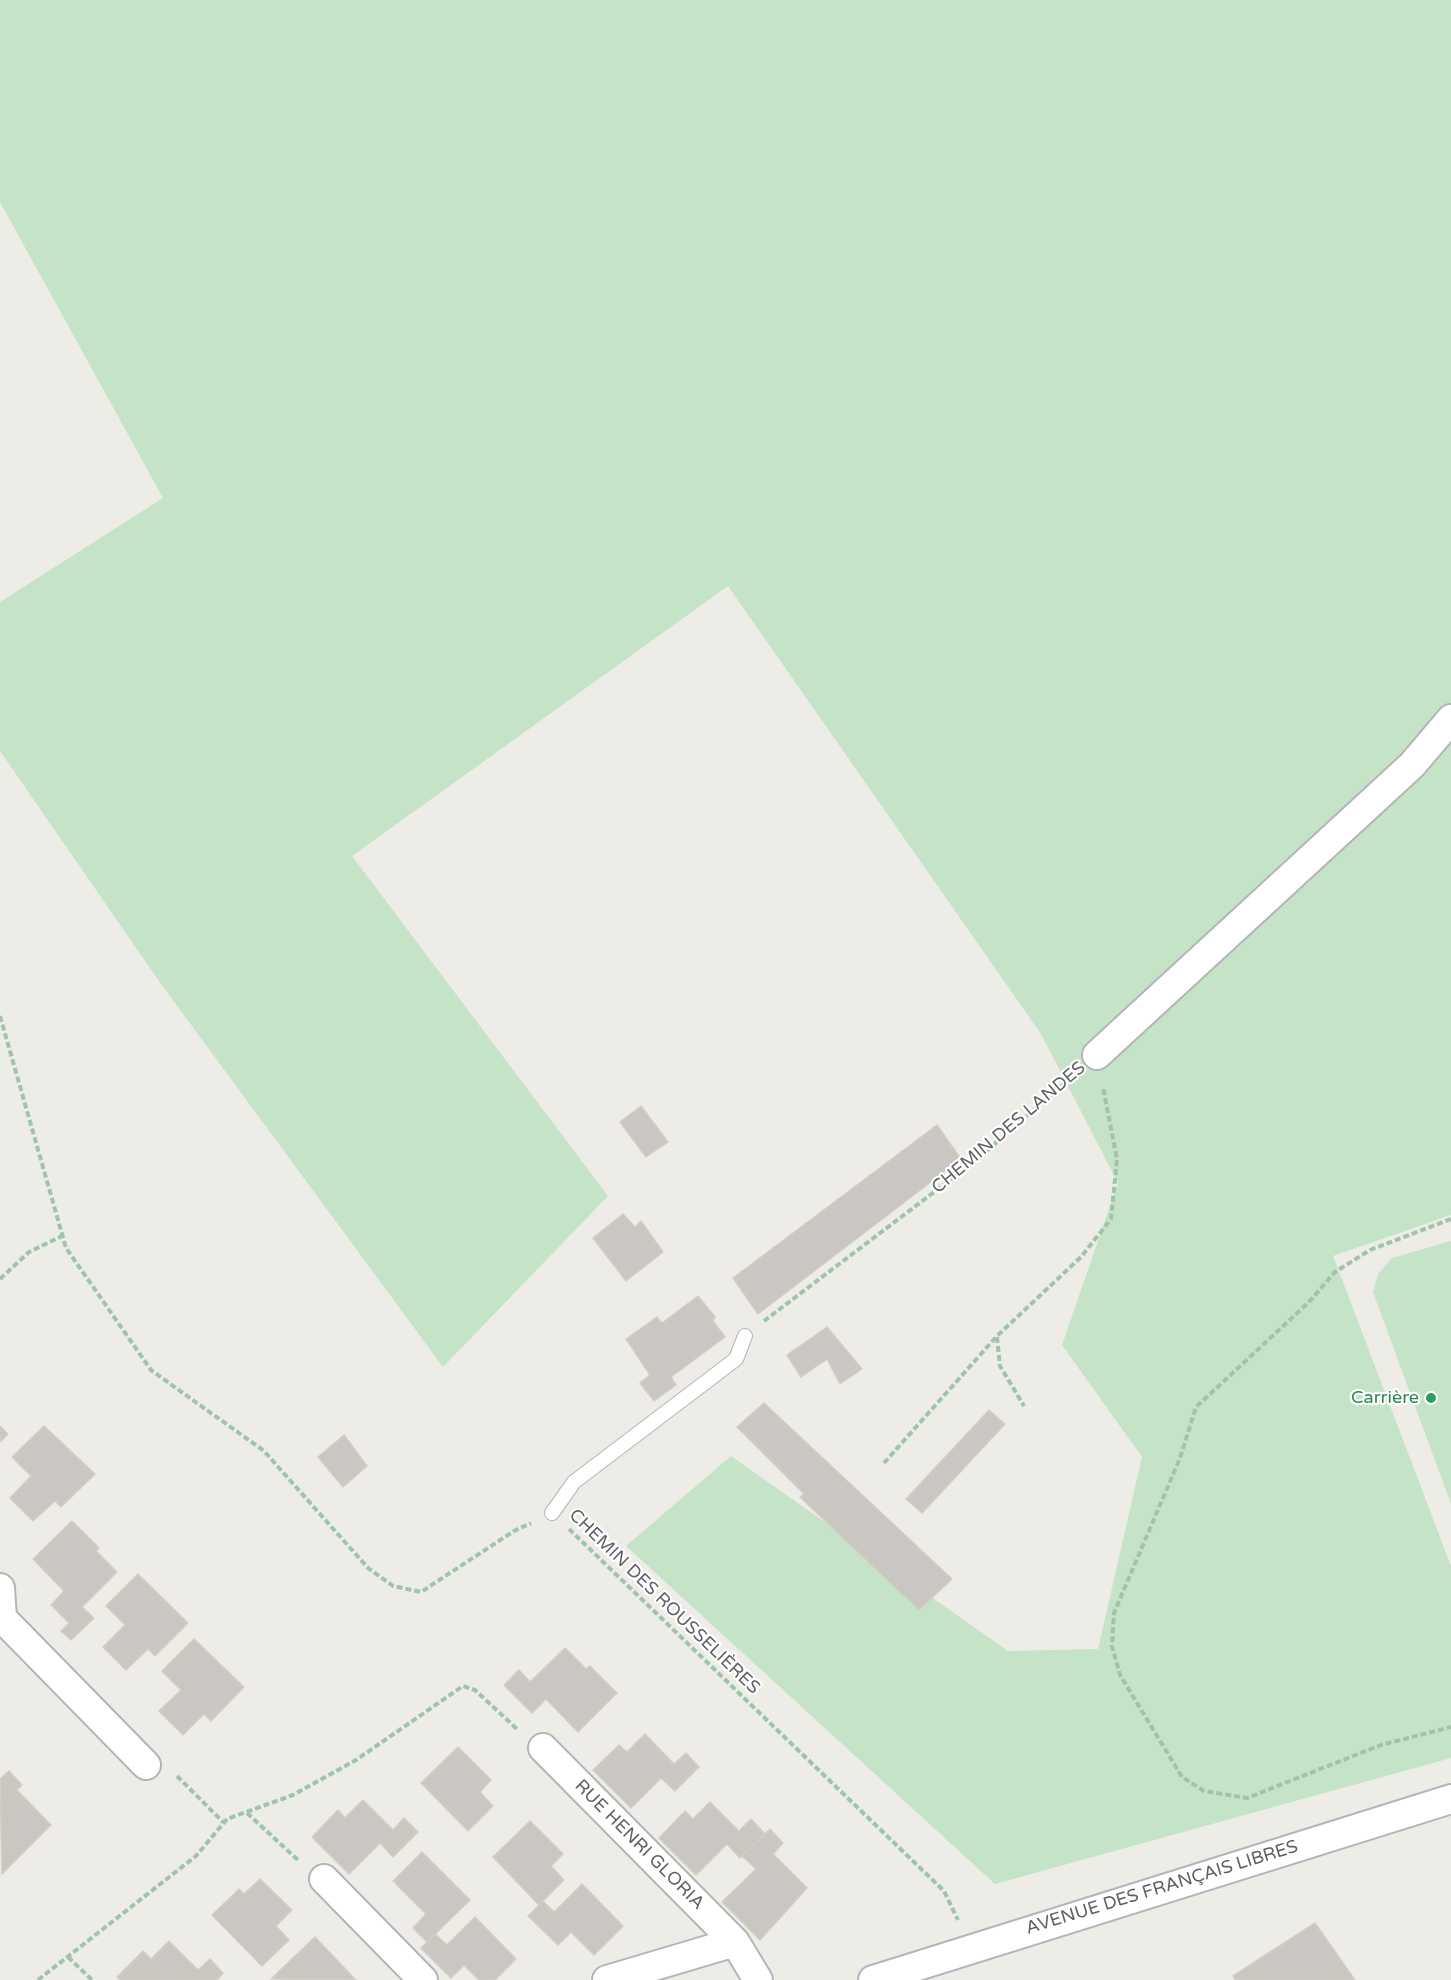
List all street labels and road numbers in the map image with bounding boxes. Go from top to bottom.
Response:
street label: CHEMIN DES LANDES [928,1057,1090,1199]
street label: CHEMIN DES ROUSSELIÈRES [564,1505,764,1699]
street label: RUE HENRI GLORIA [570,1776,708,1914]
street label: AVENUE DES FRANÇAIS LIBRES [1023,1836,1301,1940]

